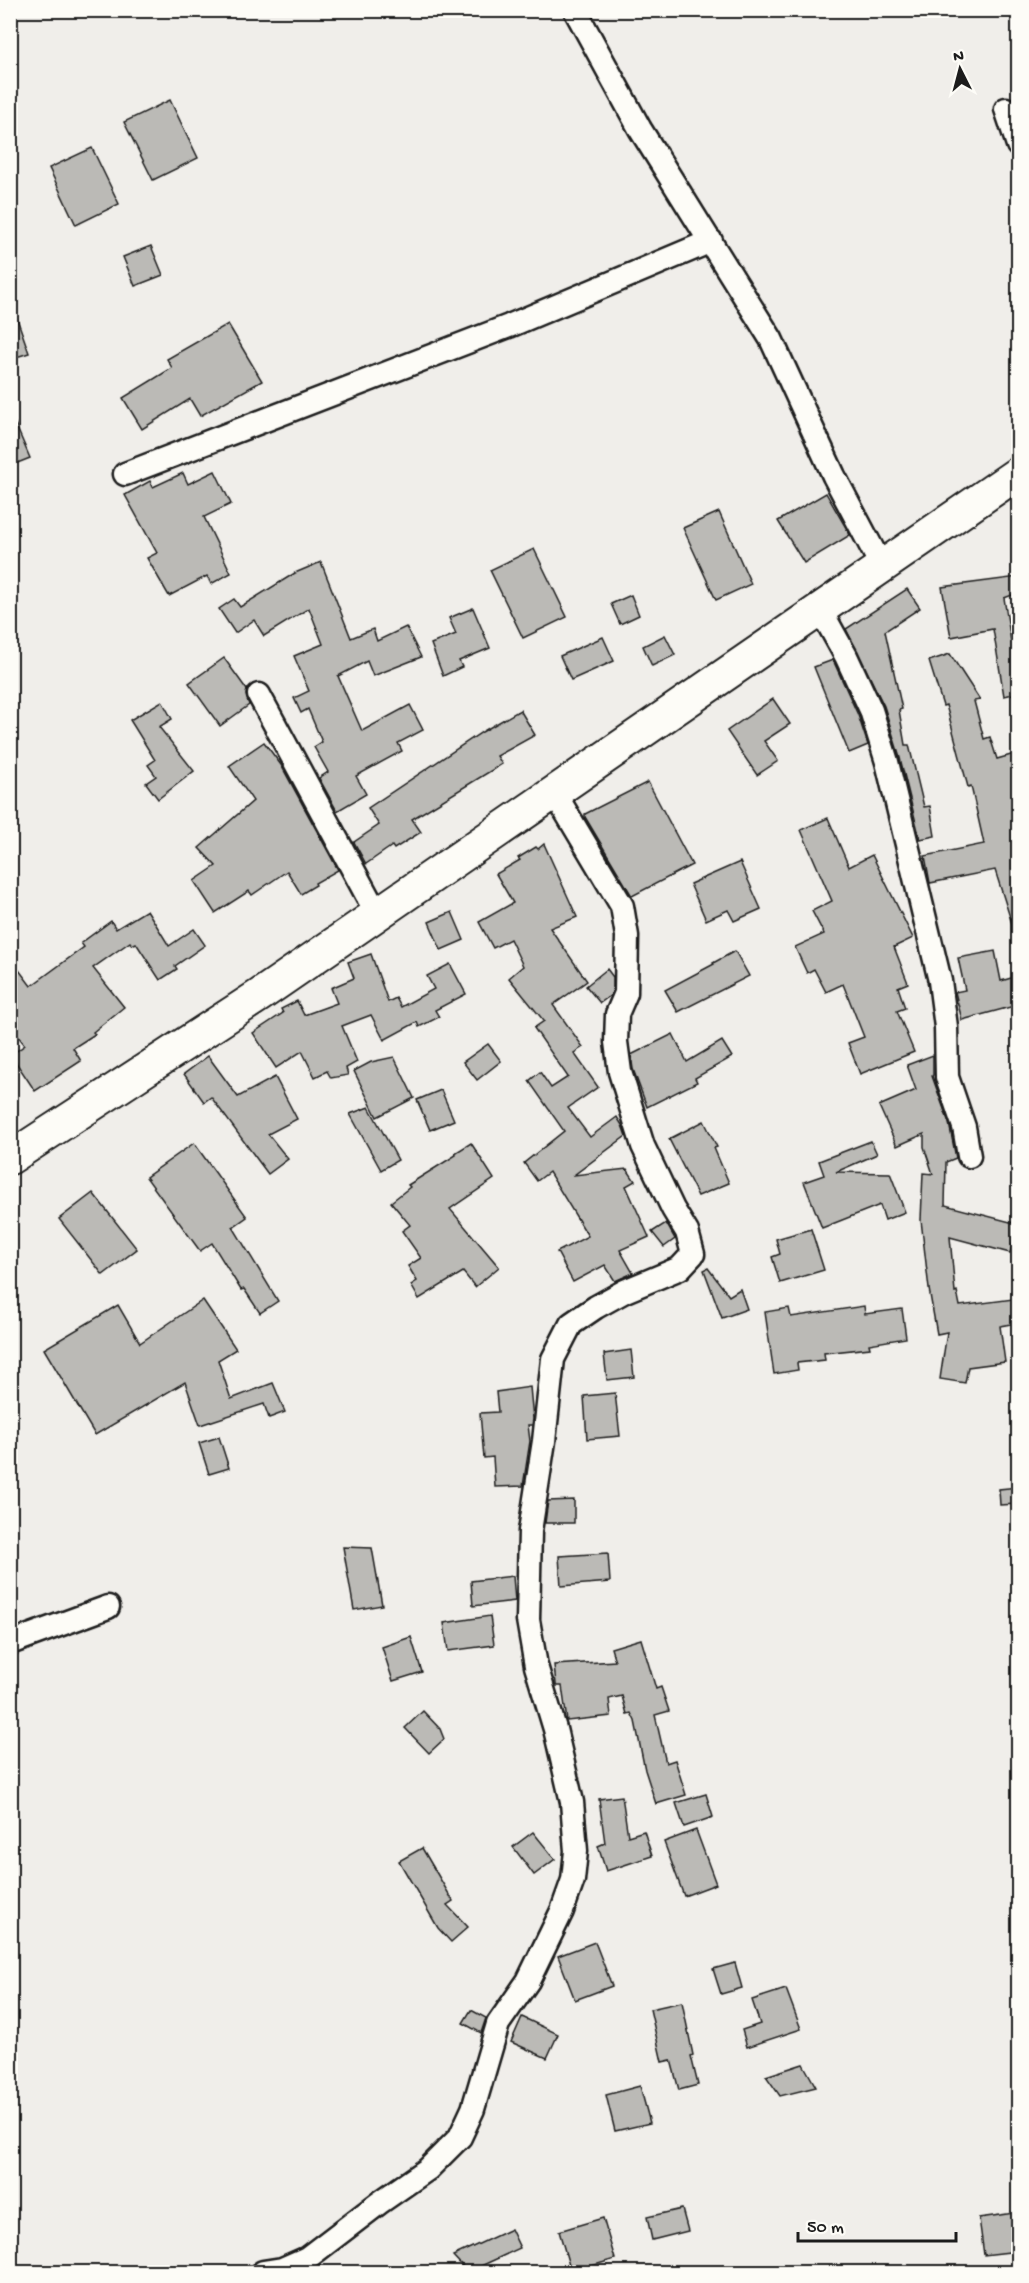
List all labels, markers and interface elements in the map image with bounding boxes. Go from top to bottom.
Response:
north arrow [930,39,990,99]
text: N [953,48,966,68]
scale bar [798,2205,956,2243]
text: 50 m [807,2218,844,2239]

